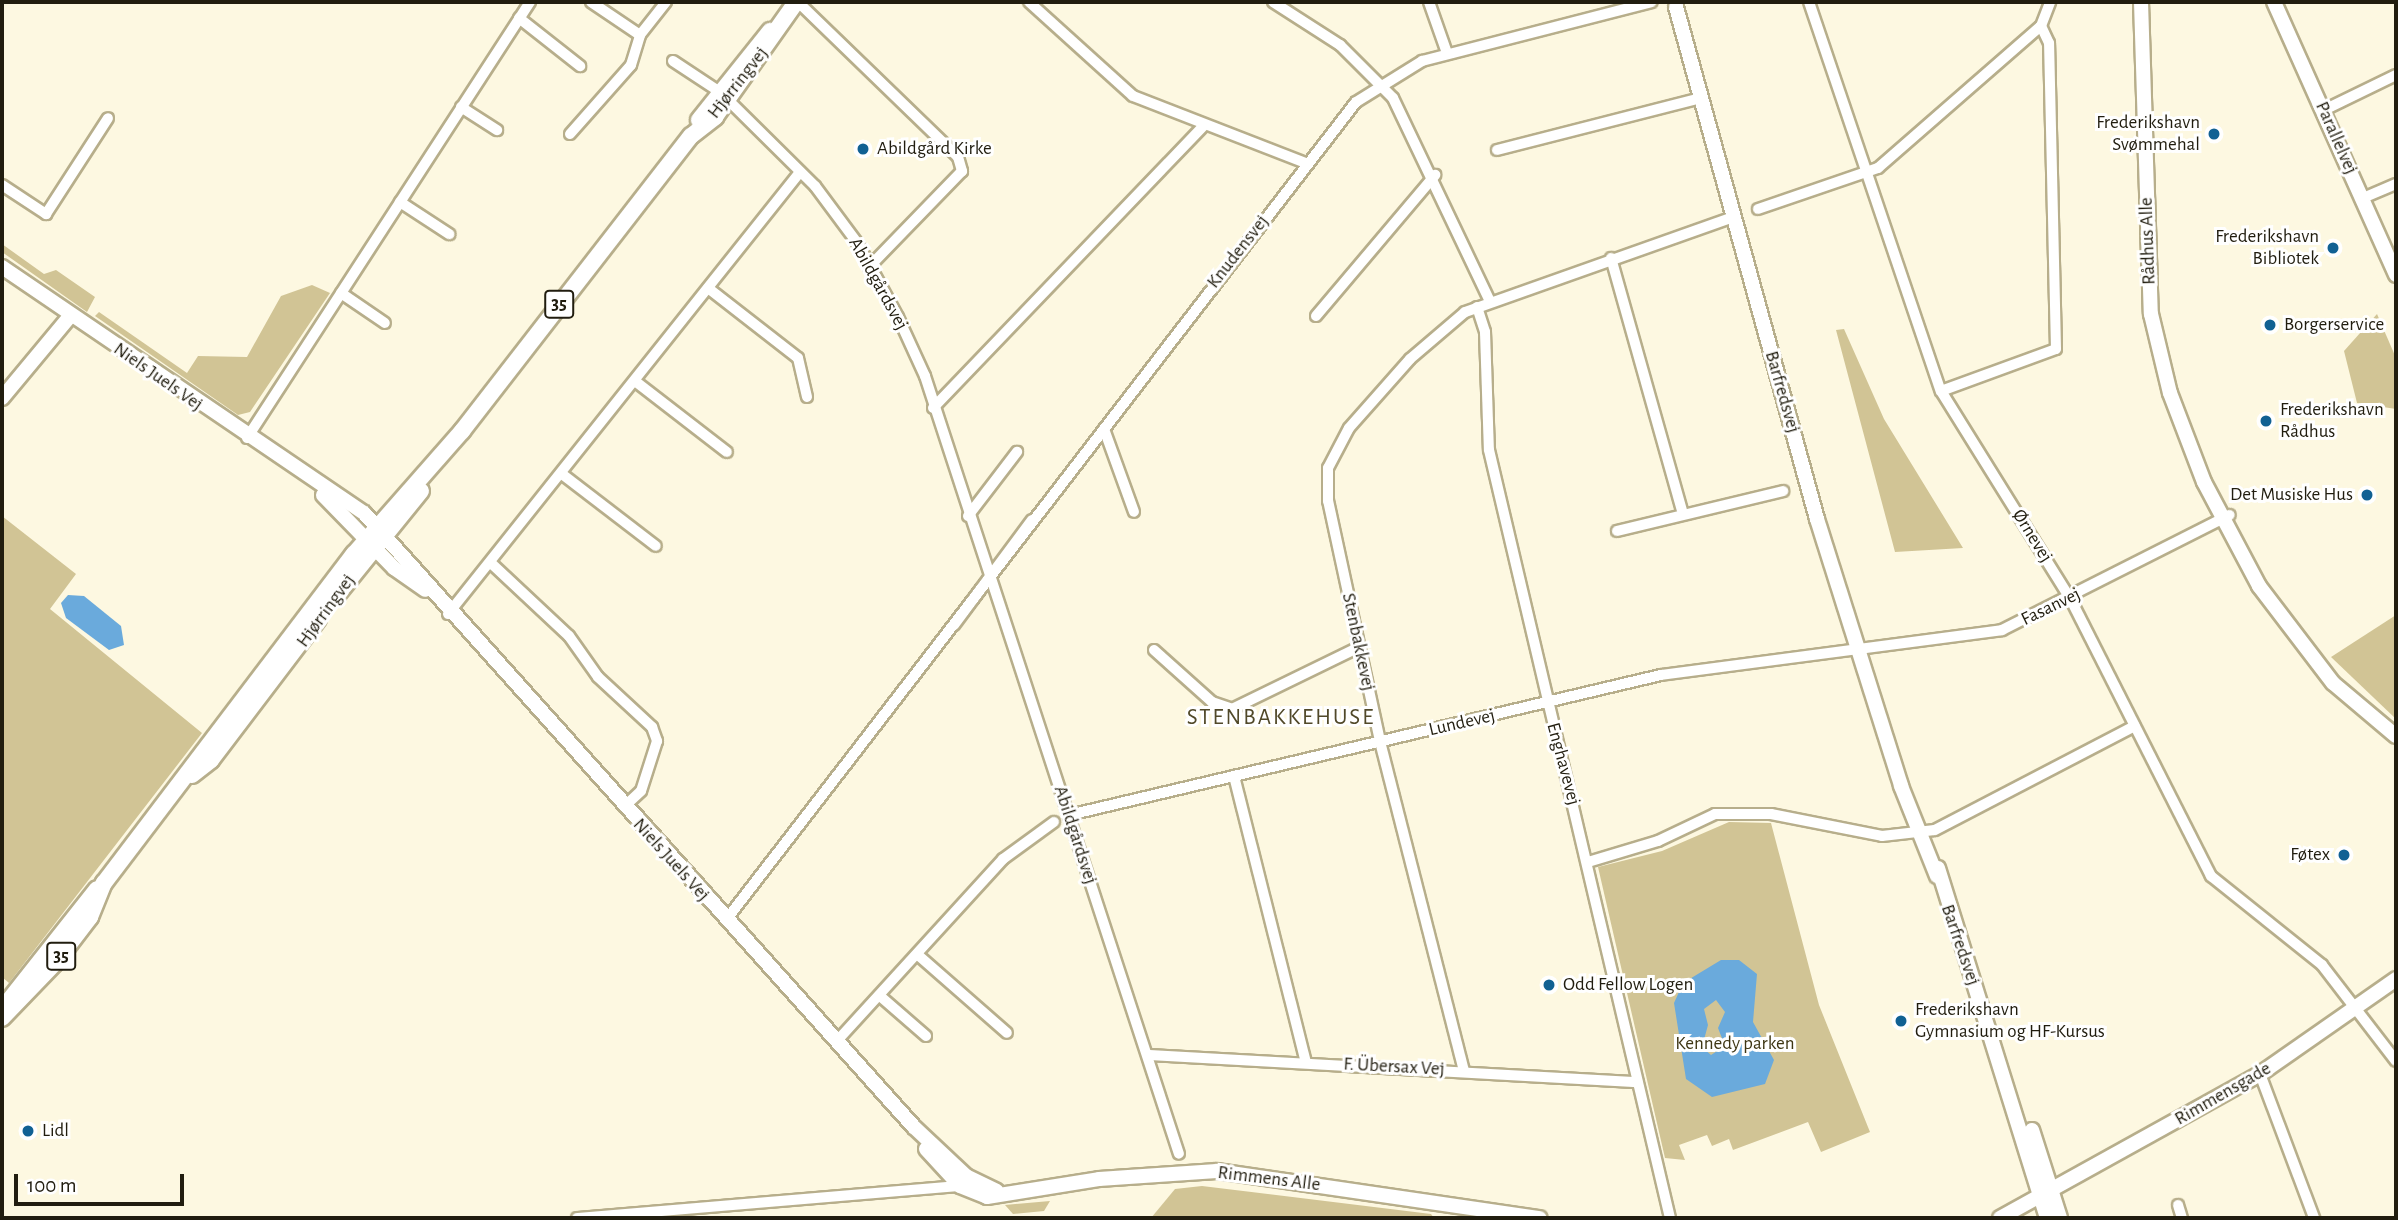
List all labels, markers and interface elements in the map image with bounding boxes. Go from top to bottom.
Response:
street label: Hjørringvej [703,43,773,123]
street label: Parallelvej [2310,98,2362,178]
place label: Frederikshavn Svømmehal [2096,112,2200,156]
marker: Frederikshavn Svømmehal [2206,126,2222,142]
place label: Abildgård Kirke [877,138,992,160]
marker: Abildgård Kirke [855,141,871,157]
street label: Rådhus Alle [2135,197,2161,285]
street label: Knudensvej [1202,211,1274,293]
place label: Frederikshavn Bibliotek [2215,226,2319,270]
street label: Abildgårdsvej [843,234,913,334]
marker: Frederikshavn Bibliotek [2325,240,2341,256]
road number: 35 [543,290,575,318]
place label: Borgerservice [2284,314,2384,336]
marker: Borgerservice [2262,317,2278,333]
street label: Niels Juels Vej [109,338,207,416]
street label: Barfredsvej [1759,348,1805,436]
place label: Frederikshavn Rådhus [2280,399,2384,443]
marker: Frederikshavn Rådhus [2258,413,2274,429]
place label: Det Musiske Hus [2230,484,2353,506]
marker: Det Musiske Hus [2359,487,2375,503]
street label: Ørnevej [2007,505,2057,567]
street label: Hjørringvej [292,570,360,652]
street label: Fasanvej [2018,583,2084,631]
street label: Stenbakkevej [1337,591,1379,693]
district label: STENBAKKEHUSE [1188,704,1374,732]
street label: Lundevej [1427,704,1497,742]
street label: Enghavevej [1541,720,1585,808]
street label: Abildgårdsvej [1048,783,1102,887]
street label: Niels Juels Vej [628,814,714,906]
place label: Føtex [2290,844,2330,866]
marker: Føtex [2336,847,2352,863]
street label: Barfredsvej [1936,902,1984,988]
road number: 35 [45,942,77,971]
place label: Odd Fellow Logen [1563,974,1693,996]
marker: Odd Fellow Logen [1541,977,1557,993]
place label: Frederikshavn Gymnasium og HF-Kursus [1915,999,2105,1043]
marker: Frederikshavn Gymnasium og HF-Kursus [1893,1013,1909,1029]
park label: Kennedy parken [1675,1033,1795,1055]
street label: F. Übersax Vej [1343,1053,1445,1081]
street label: Rimmensgade [2171,1057,2275,1131]
place label: Lidl [42,1120,69,1142]
marker: Lidl [20,1123,36,1139]
scale bar [18,1160,187,1204]
street label: Rimmens Alle [1216,1161,1322,1197]
text: 100 m [27,1175,77,1196]

